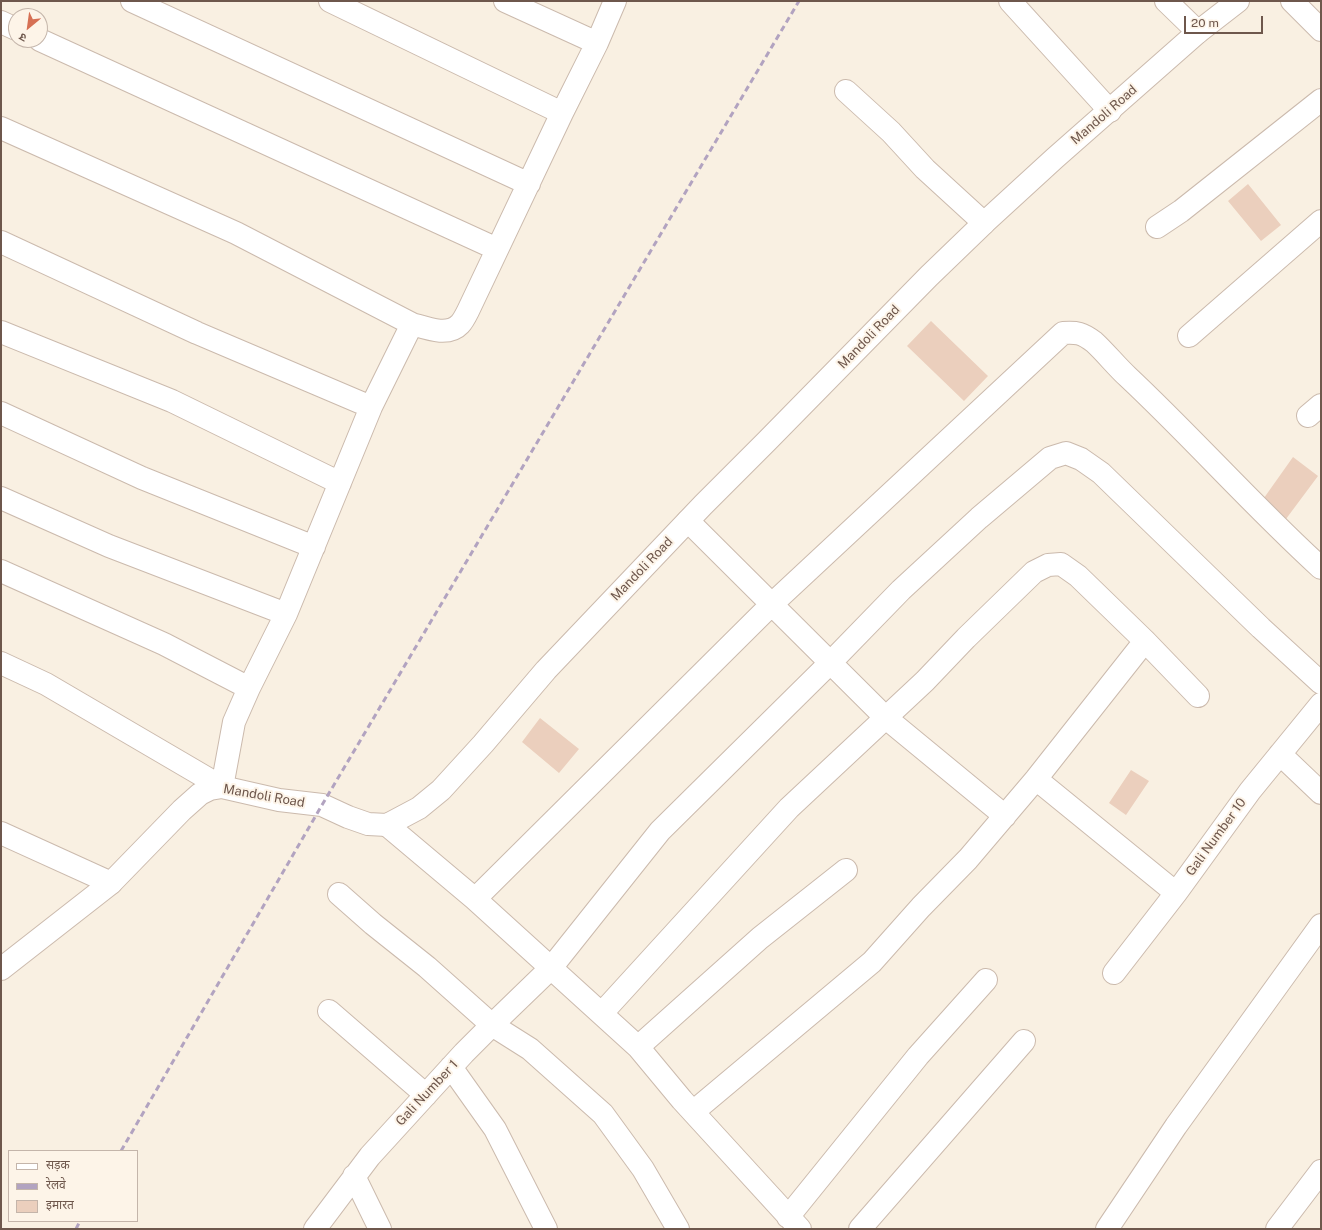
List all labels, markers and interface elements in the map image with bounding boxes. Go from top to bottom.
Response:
north arrow [8,8,48,48]
scale bar [1186,8,1265,34]
text: 20 m [1191,16,1219,30]
text: उ [17,31,28,44]
street label: Mandoli Road [1068,82,1140,148]
street label: Mandoli Road [835,302,903,372]
street label: Mandoli Road [608,534,676,604]
street label: Mandoli Road [222,781,306,811]
street label: Gali Number 10 [1183,795,1249,879]
street label: Gali Number 1 [393,1057,461,1129]
legend [8,1150,138,1222]
text: सड़क [46,1158,70,1172]
text: रेलवे [46,1178,66,1192]
text: इमारत [46,1198,74,1212]

